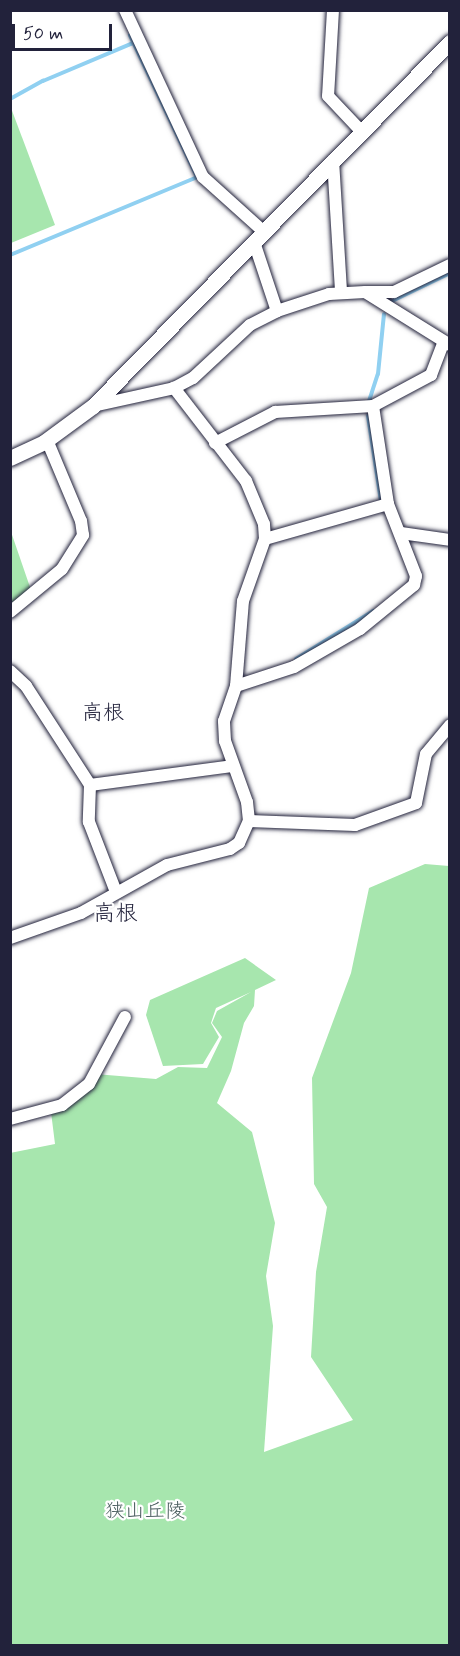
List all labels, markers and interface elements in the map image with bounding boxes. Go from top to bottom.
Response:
scale bar [15,12,116,50]
text: 50 m [23,22,63,46]
district label: 高根 [82,700,124,726]
district label: 高根 [93,902,137,928]
park label: 狭山丘陵 [105,1499,185,1523]

